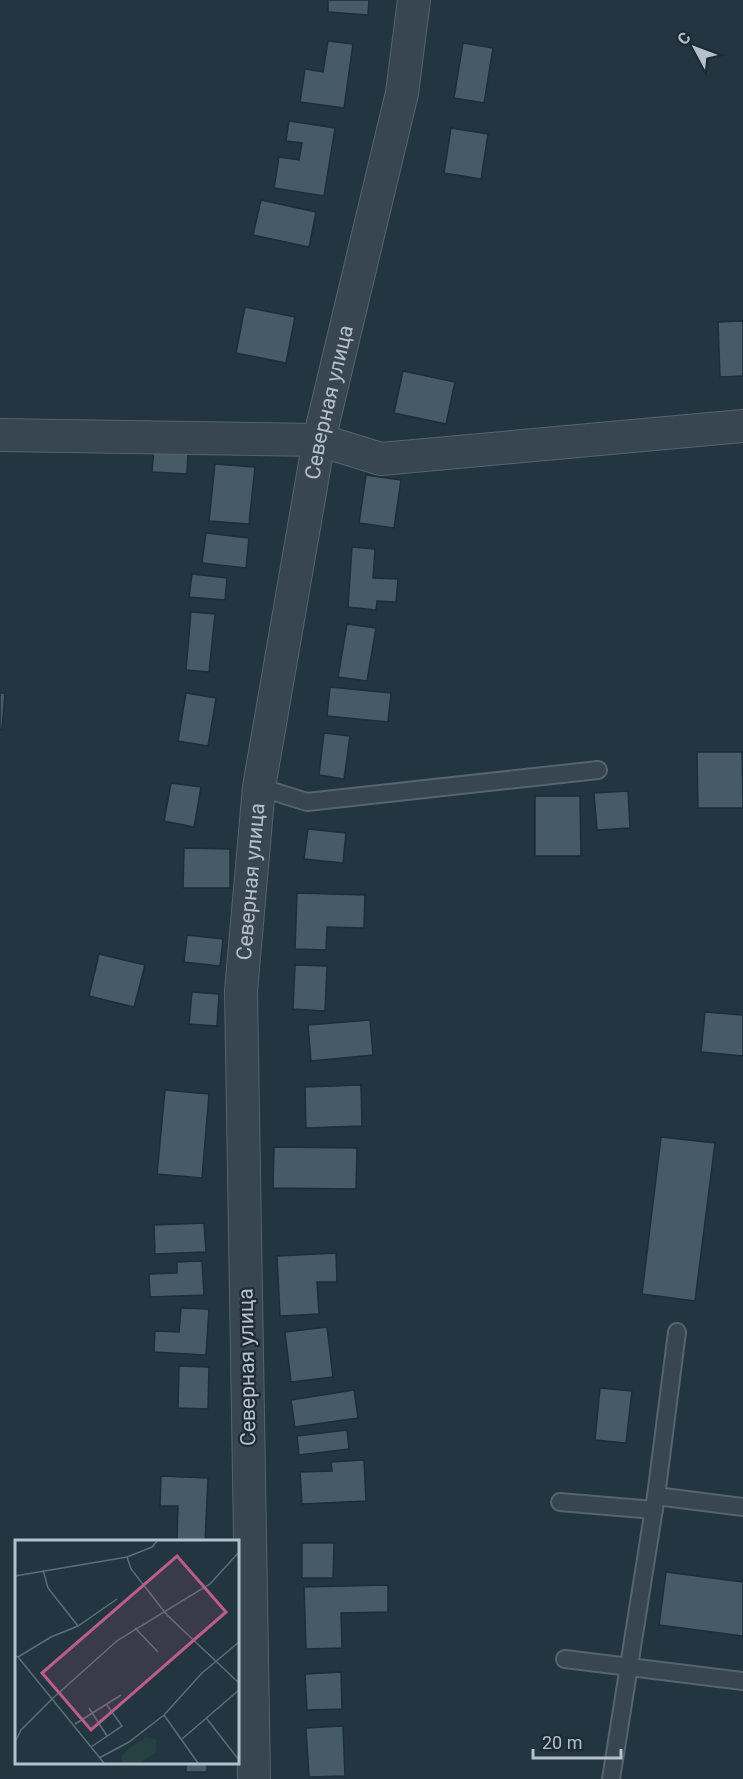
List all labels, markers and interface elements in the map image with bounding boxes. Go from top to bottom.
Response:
north arrow [665,18,725,78]
text: С [673,28,695,49]
street label: Северная улица [300,323,358,481]
street label: Северная улица [232,802,270,961]
street label: Северная улица [234,1288,260,1446]
inset map [15,1540,238,1764]
scale bar [533,1722,622,1760]
text: 20 m [542,1732,582,1753]

